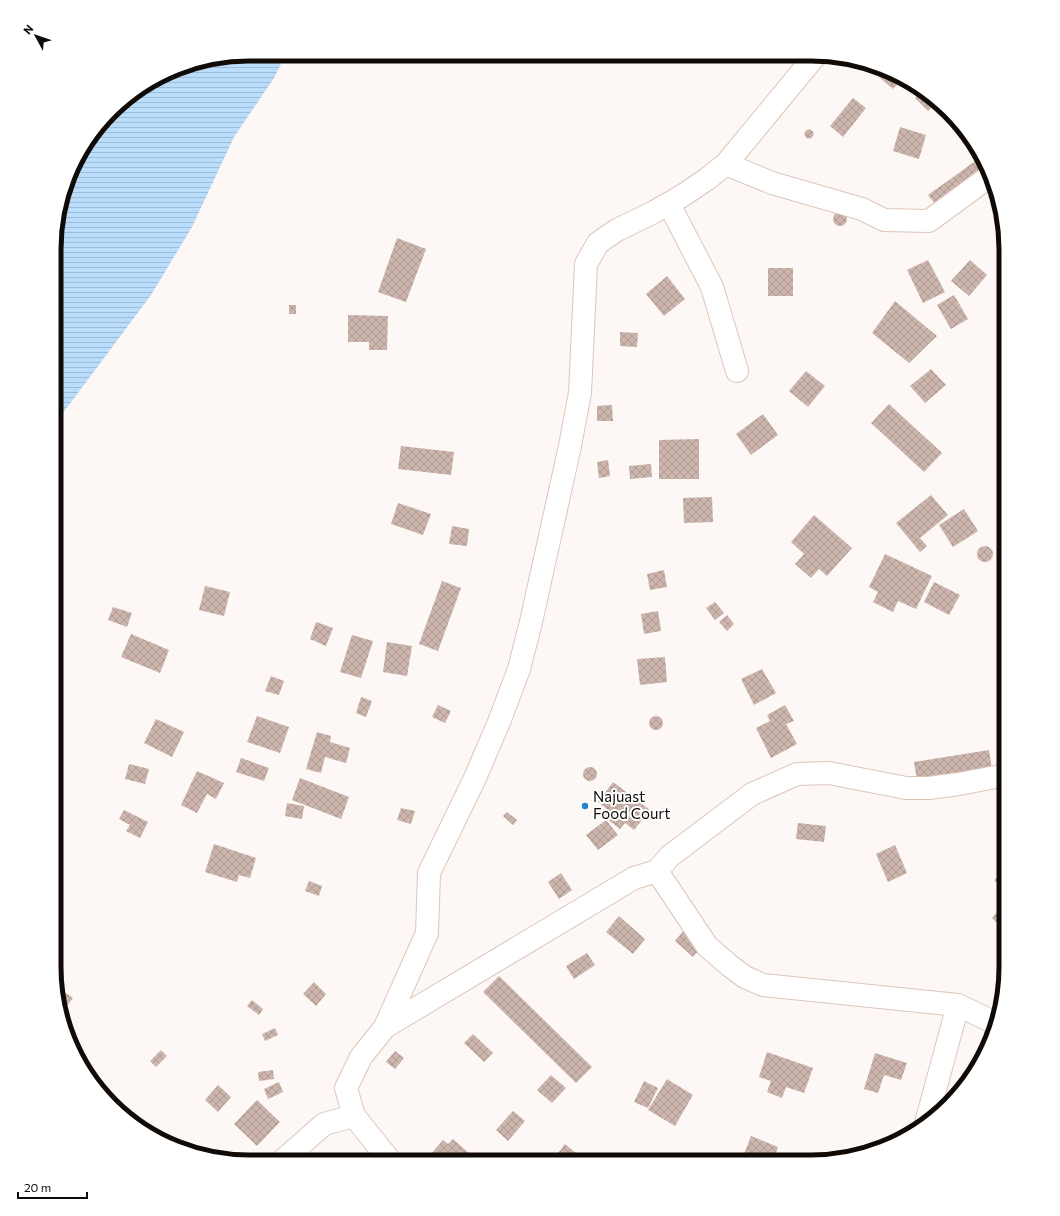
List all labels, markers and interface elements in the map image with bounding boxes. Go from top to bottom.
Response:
north arrow [16,16,56,56]
text: N [20,22,36,37]
place label: Najuast Food Court [593,787,671,822]
marker: Najuast Food Court [580,801,590,811]
scale bar [18,1174,87,1200]
text: 20 m [24,1180,51,1194]

